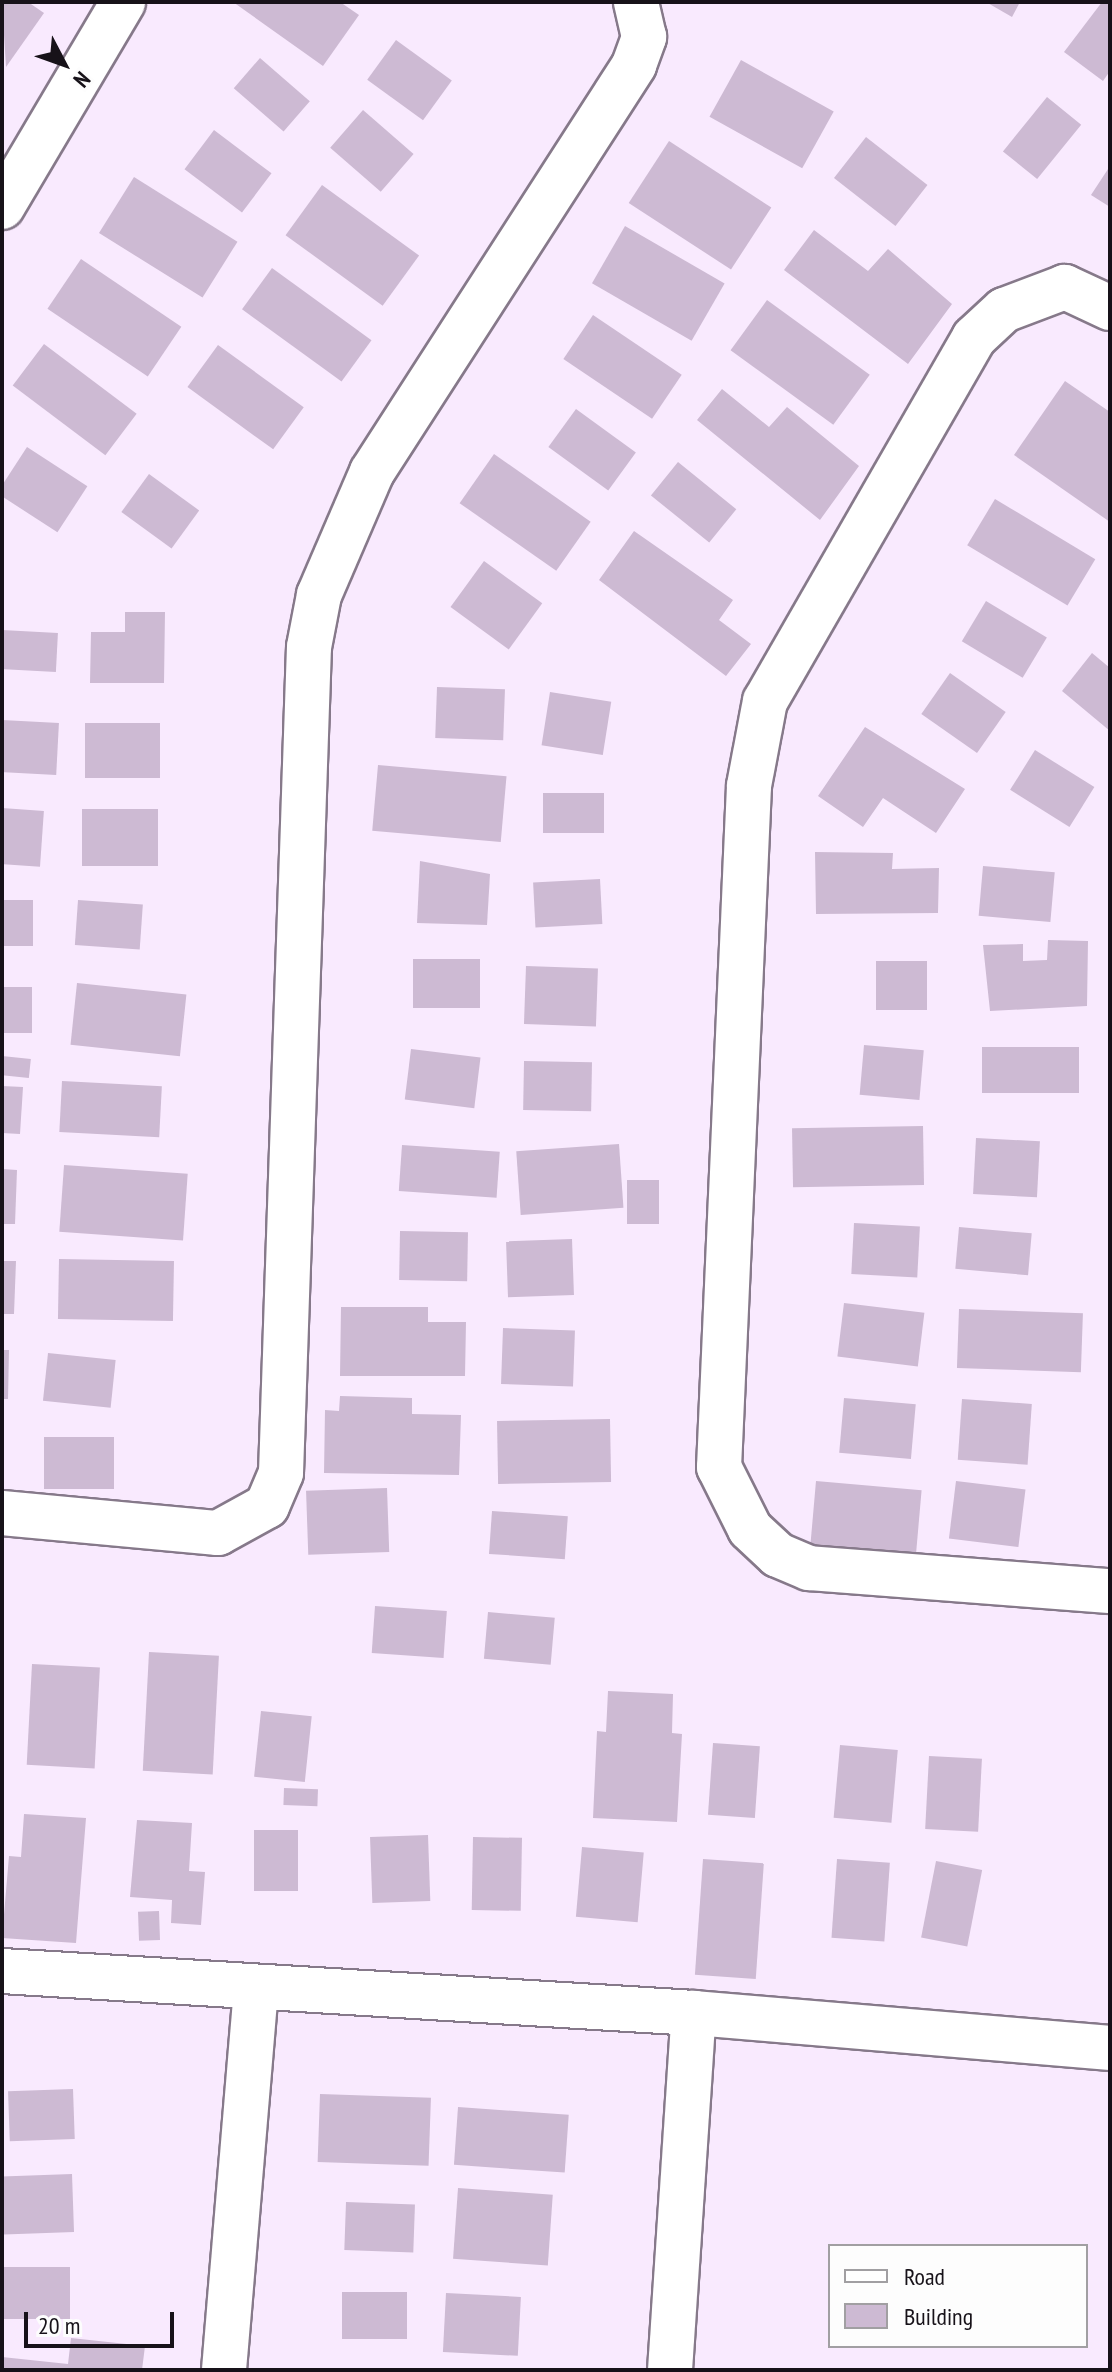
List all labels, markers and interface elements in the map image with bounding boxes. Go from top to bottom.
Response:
north arrow [24,24,104,104]
text: N [68,66,97,93]
legend [828,2244,1088,2348]
text: Road [904,2261,945,2292]
scale bar [28,2296,178,2346]
text: Building [904,2301,973,2332]
text: 20 m [38,2310,80,2341]

